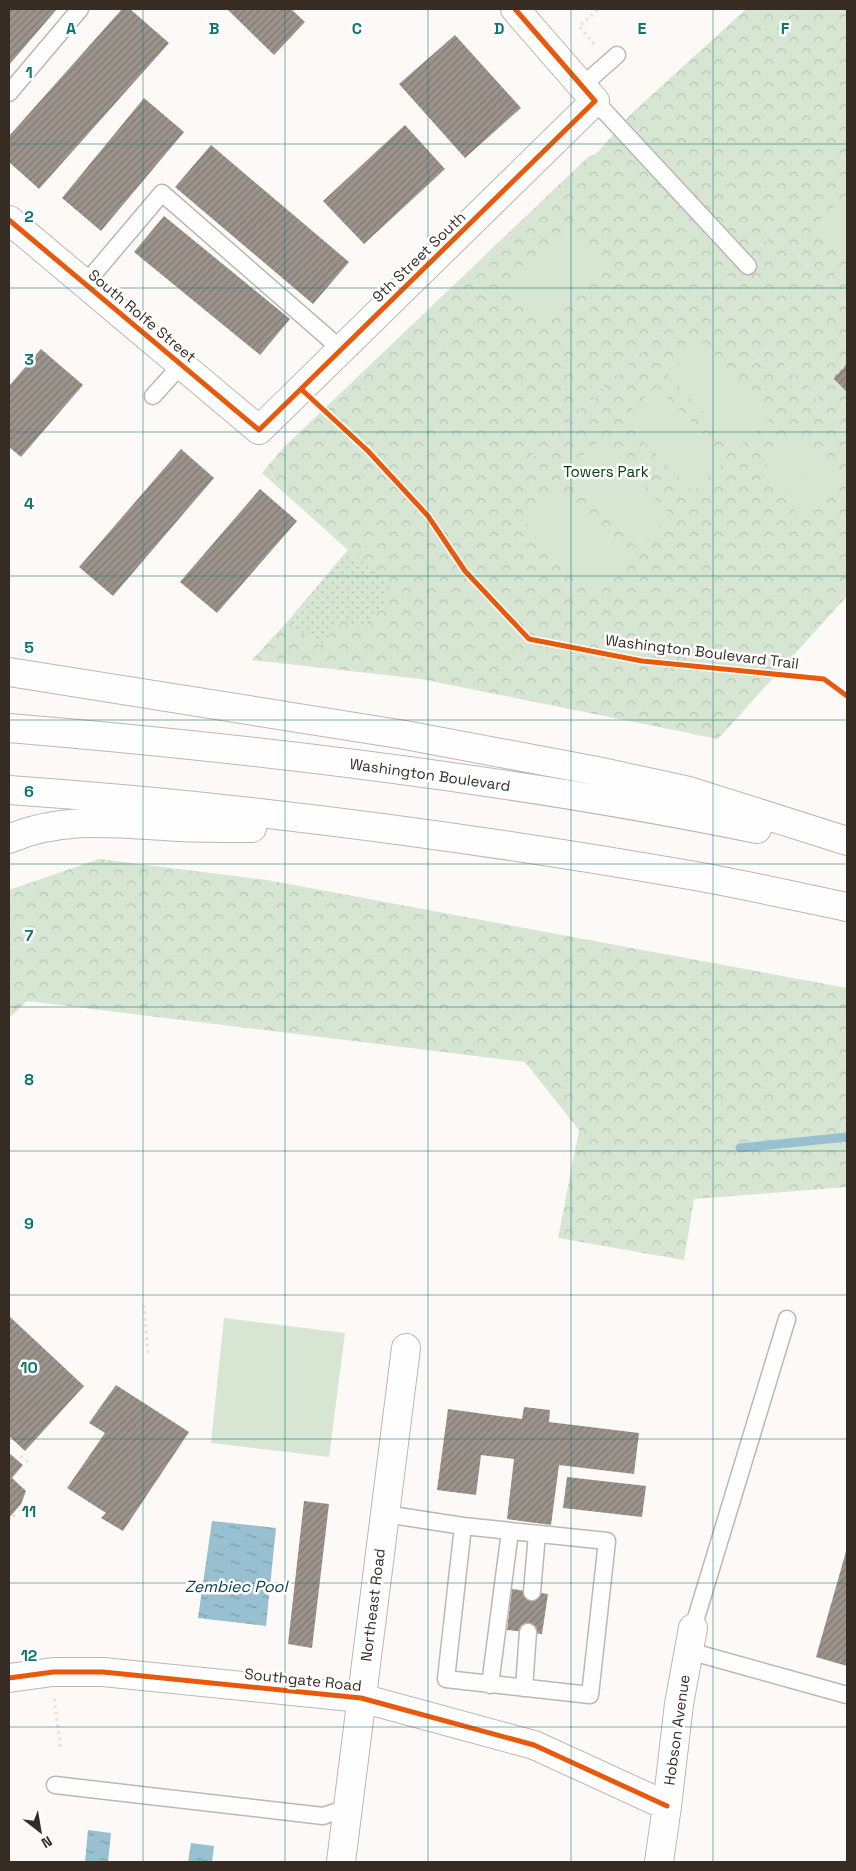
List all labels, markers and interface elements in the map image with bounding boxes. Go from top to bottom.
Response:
text: A [66,18,76,39]
text: B [209,18,219,39]
text: C [352,18,362,39]
text: D [494,18,504,39]
text: E [638,18,647,39]
text: F [781,18,790,39]
text: 1 [25,62,33,83]
text: 2 [24,206,34,227]
street label: 9th Street South [368,207,469,306]
street label: South Rolfe Street [85,265,200,366]
text: 3 [24,349,34,370]
park label: Towers Park [563,462,649,481]
text: 4 [24,493,34,514]
street label: Washington Boulevard Trail [604,630,800,673]
text: 5 [24,637,34,658]
street label: Washington Boulevard [348,754,512,795]
text: 6 [24,781,34,802]
text: 7 [25,925,34,946]
text: 8 [24,1069,34,1090]
text: 9 [24,1213,34,1234]
text: 10 [20,1357,38,1378]
text: 11 [22,1501,36,1522]
street label: Northeast Road [356,1547,389,1663]
water label: Zembiec Pool [185,1576,289,1597]
text: 12 [21,1645,37,1666]
street label: Southgate Road [244,1664,363,1695]
street label: Hobson Avenue [659,1673,694,1787]
north arrow [15,1806,65,1856]
text: N [38,1832,55,1852]

